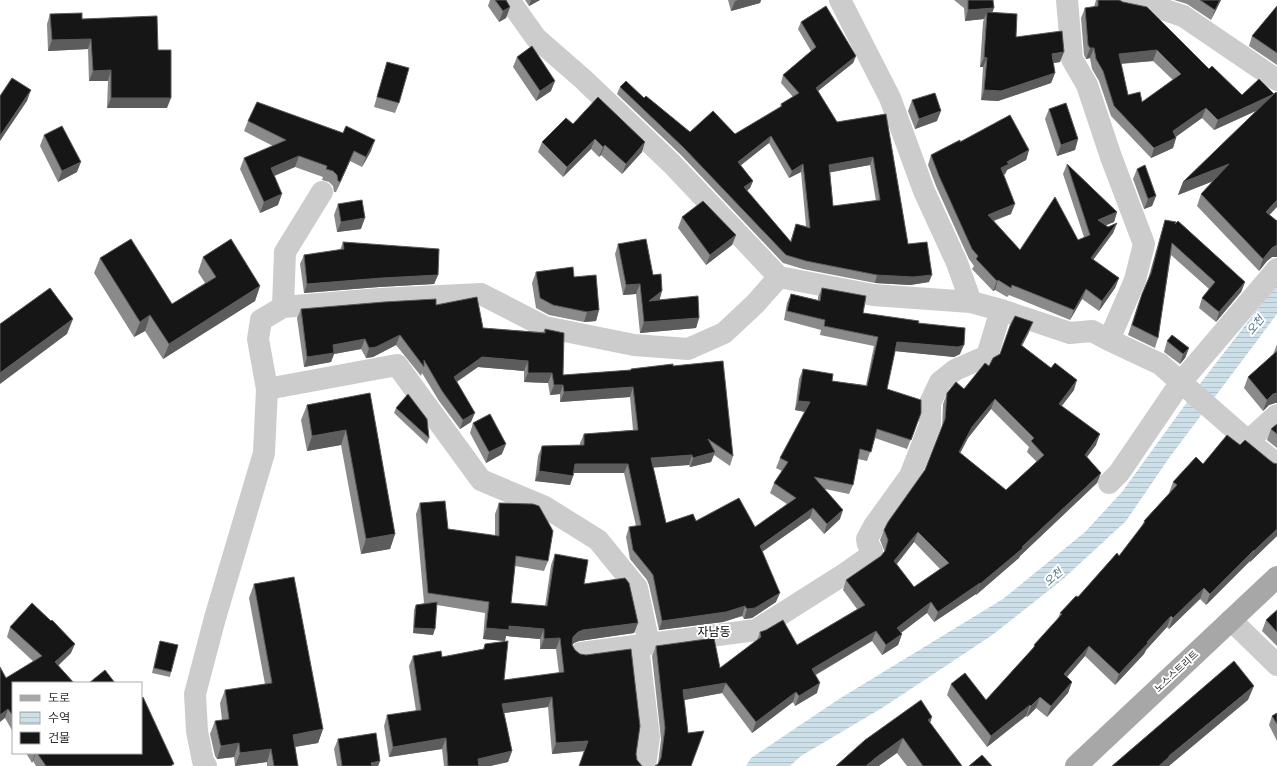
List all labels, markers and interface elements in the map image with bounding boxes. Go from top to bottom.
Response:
water label: 오천 [1243,311,1268,337]
water label: 오천 [1041,564,1067,589]
district label: 자남동 [697,624,731,639]
street label: 노스스트리트 [1152,648,1200,694]
legend [12,682,142,754]
text: 도로 [48,690,70,705]
text: 수역 [48,710,70,725]
text: 건물 [48,730,70,745]

